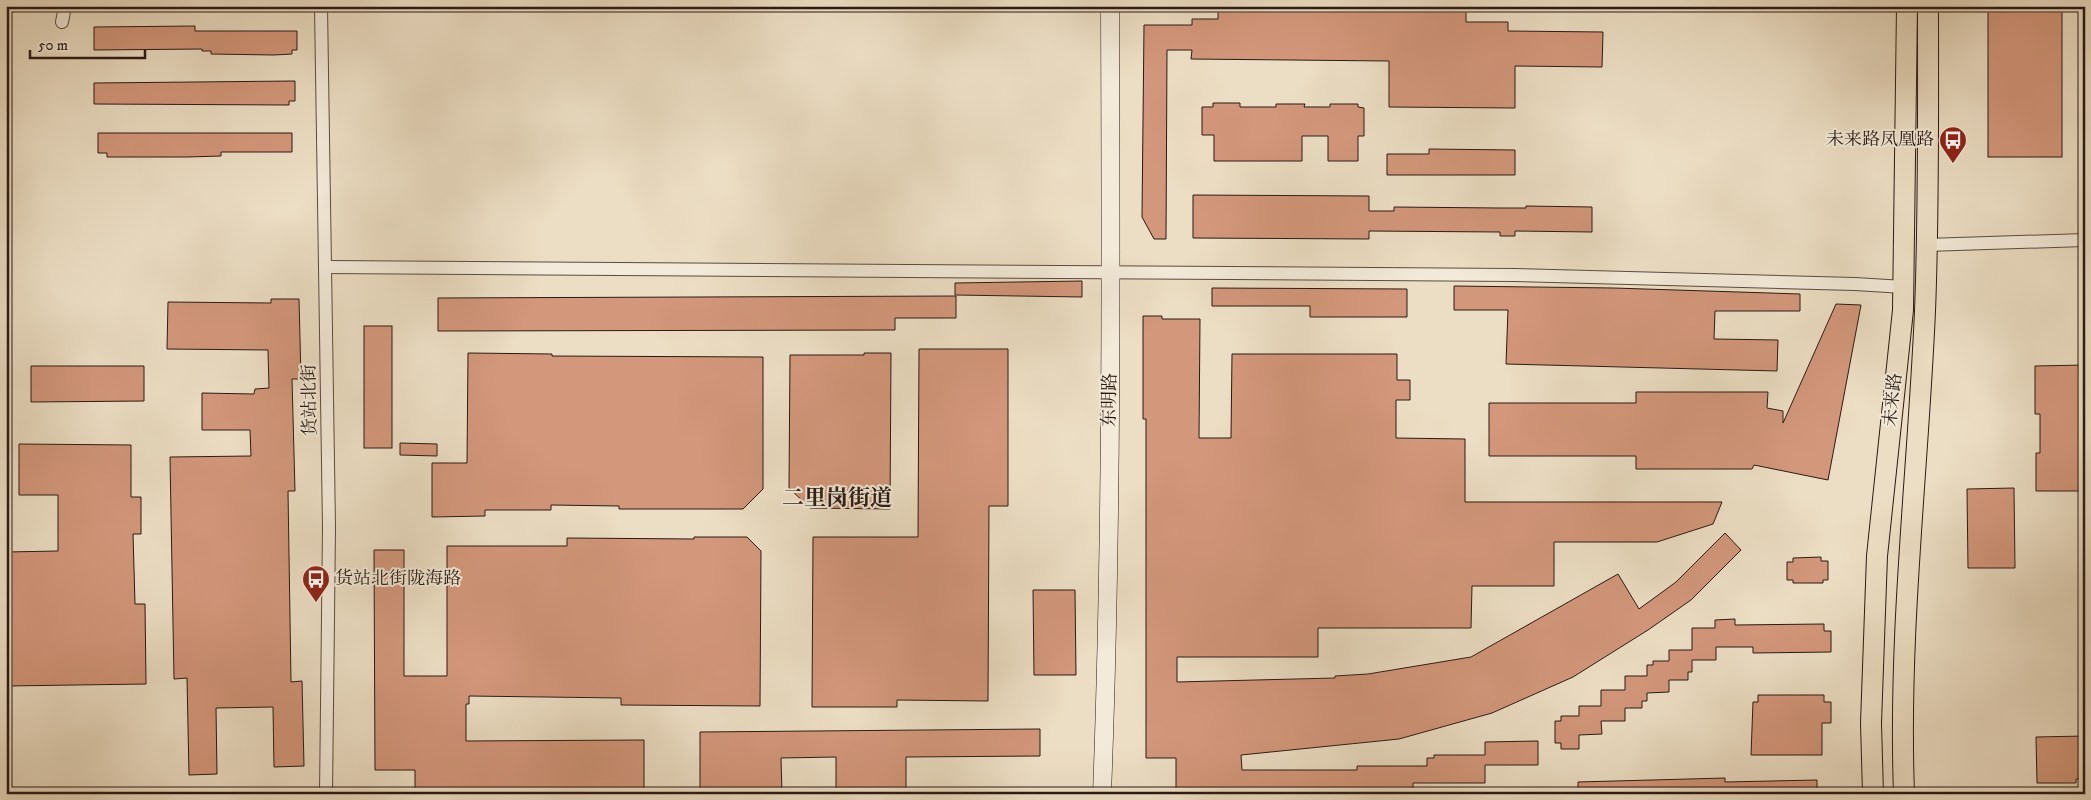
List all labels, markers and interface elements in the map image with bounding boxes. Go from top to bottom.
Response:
scale bar [30,28,145,60]
text: 50 m [38,36,68,55]
bus stop icon: 未来路凤凰路 [1938,125,1968,164]
place label: 未来路凤凰路 [1826,129,1934,151]
street label: 货站北街 [298,364,322,436]
street label: 未来路 [1879,372,1907,428]
street label: 东明路 [1099,373,1121,427]
district label: 二里岗街道 [782,485,892,512]
bus stop icon: 货站北街陇海路 [301,564,331,603]
place label: 货站北街陇海路 [335,568,461,590]

